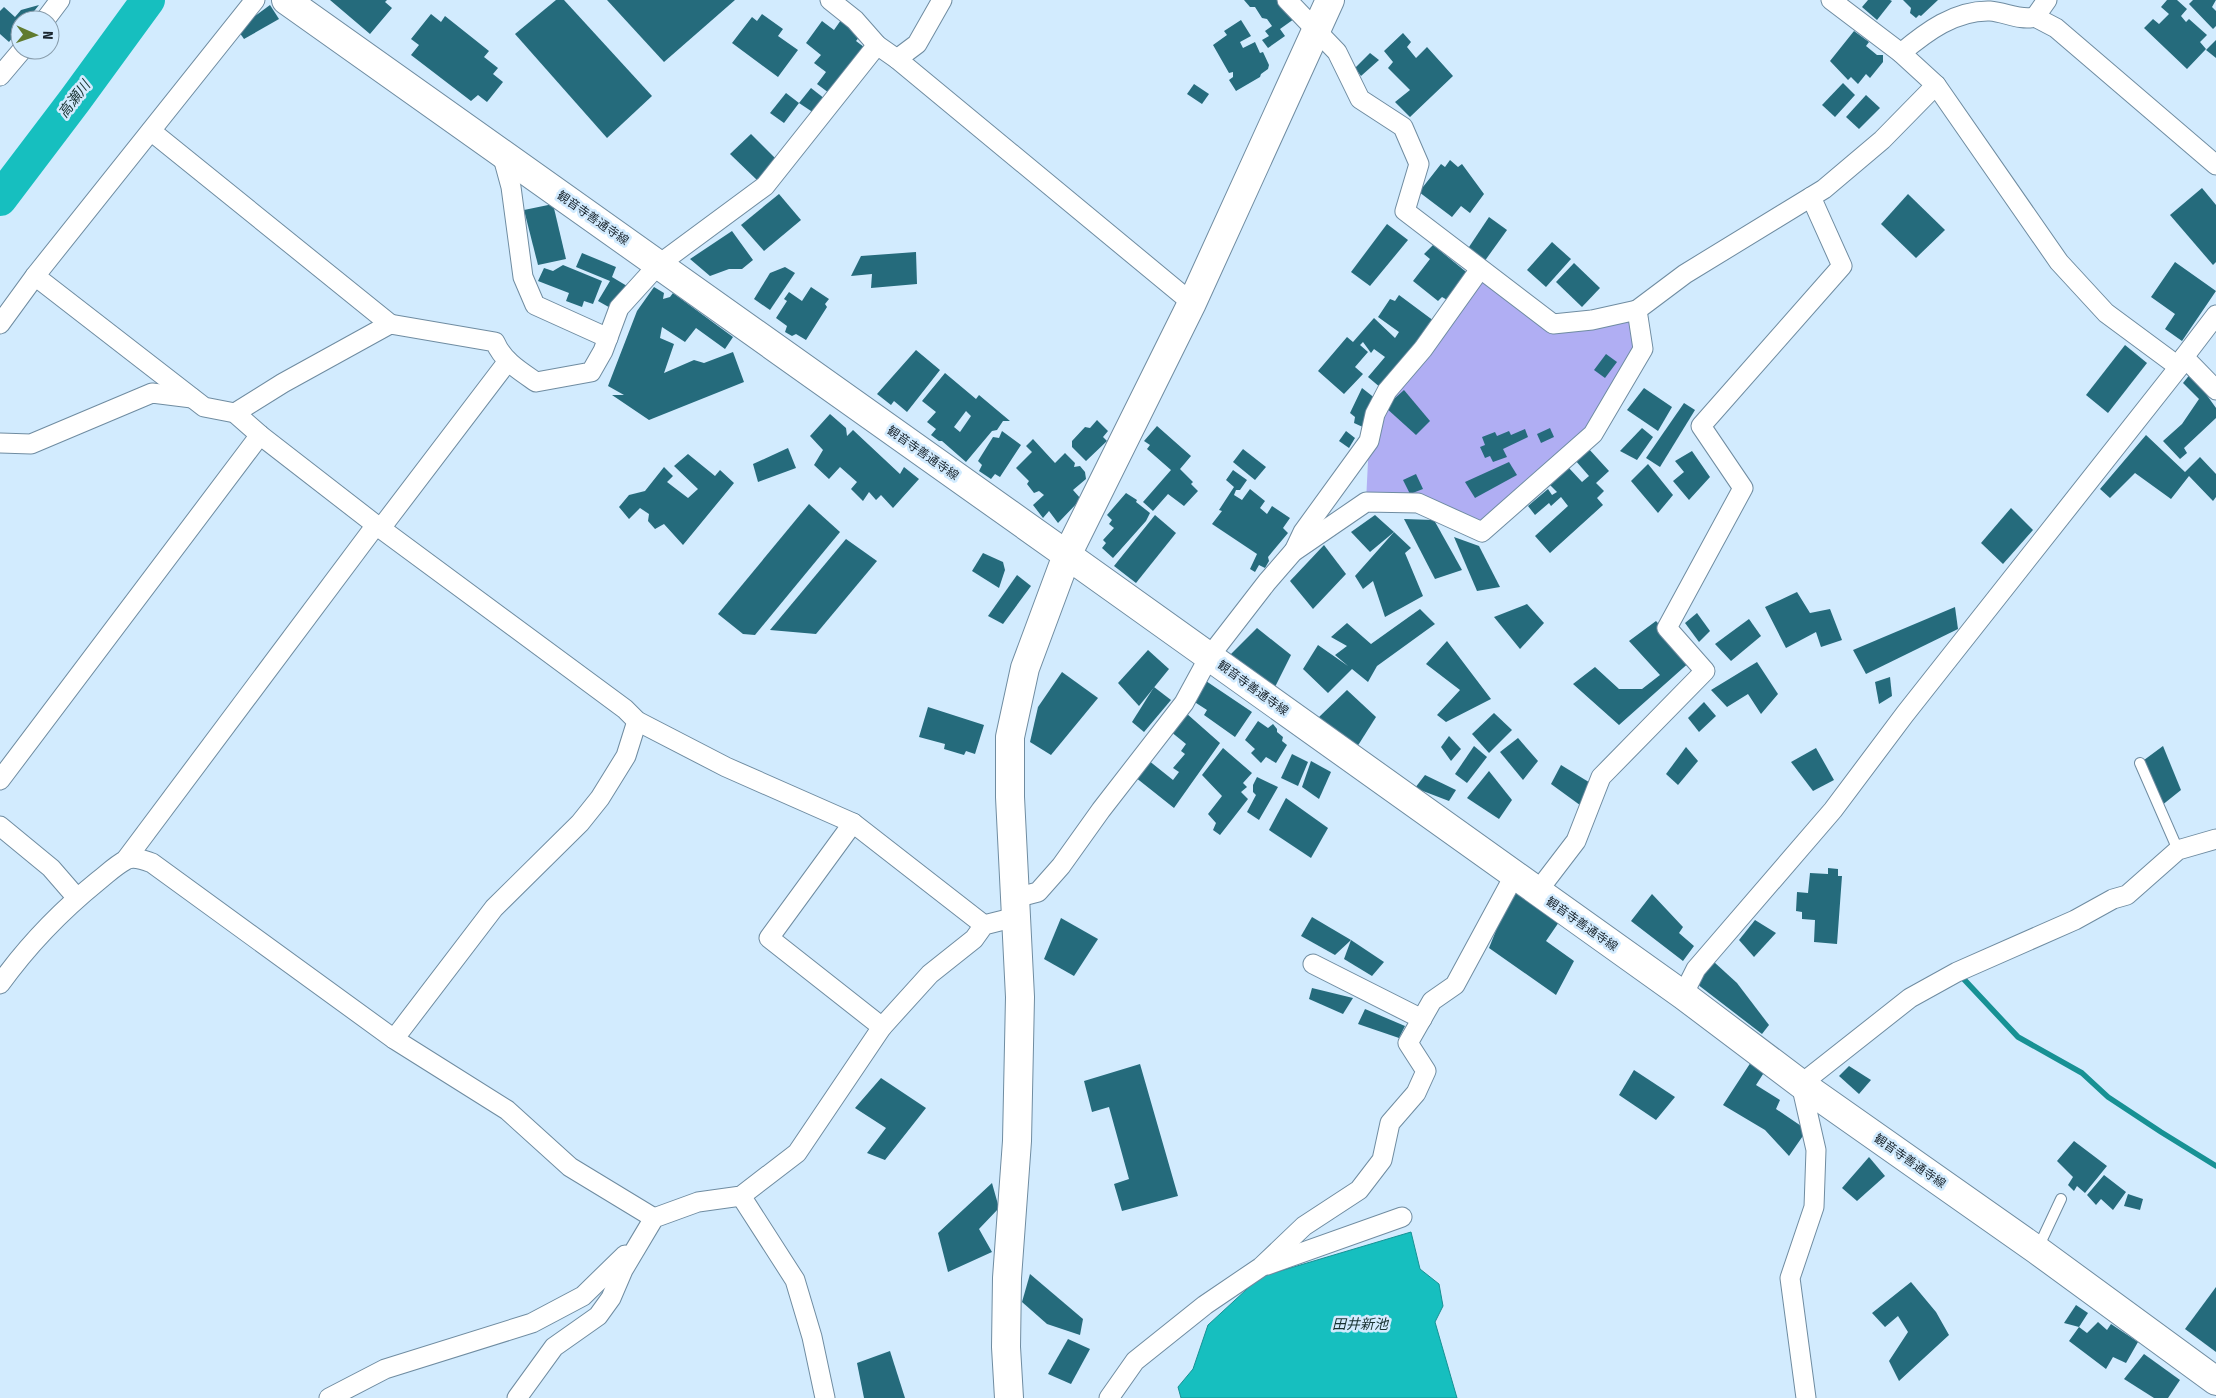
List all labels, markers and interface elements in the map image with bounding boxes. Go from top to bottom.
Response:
north arrow [10,10,60,60]
text: N [39,31,56,40]
water label: 高瀬川 [55,76,95,121]
street label: 観音寺善通寺線 [555,188,631,248]
street label: 観音寺善通寺線 [885,423,961,483]
street label: 観音寺善通寺線 [1215,658,1291,718]
street label: 観音寺善通寺線 [1544,894,1620,954]
street label: 観音寺善通寺線 [1872,1131,1948,1191]
water label: 田井新池 [1332,1316,1390,1333]

